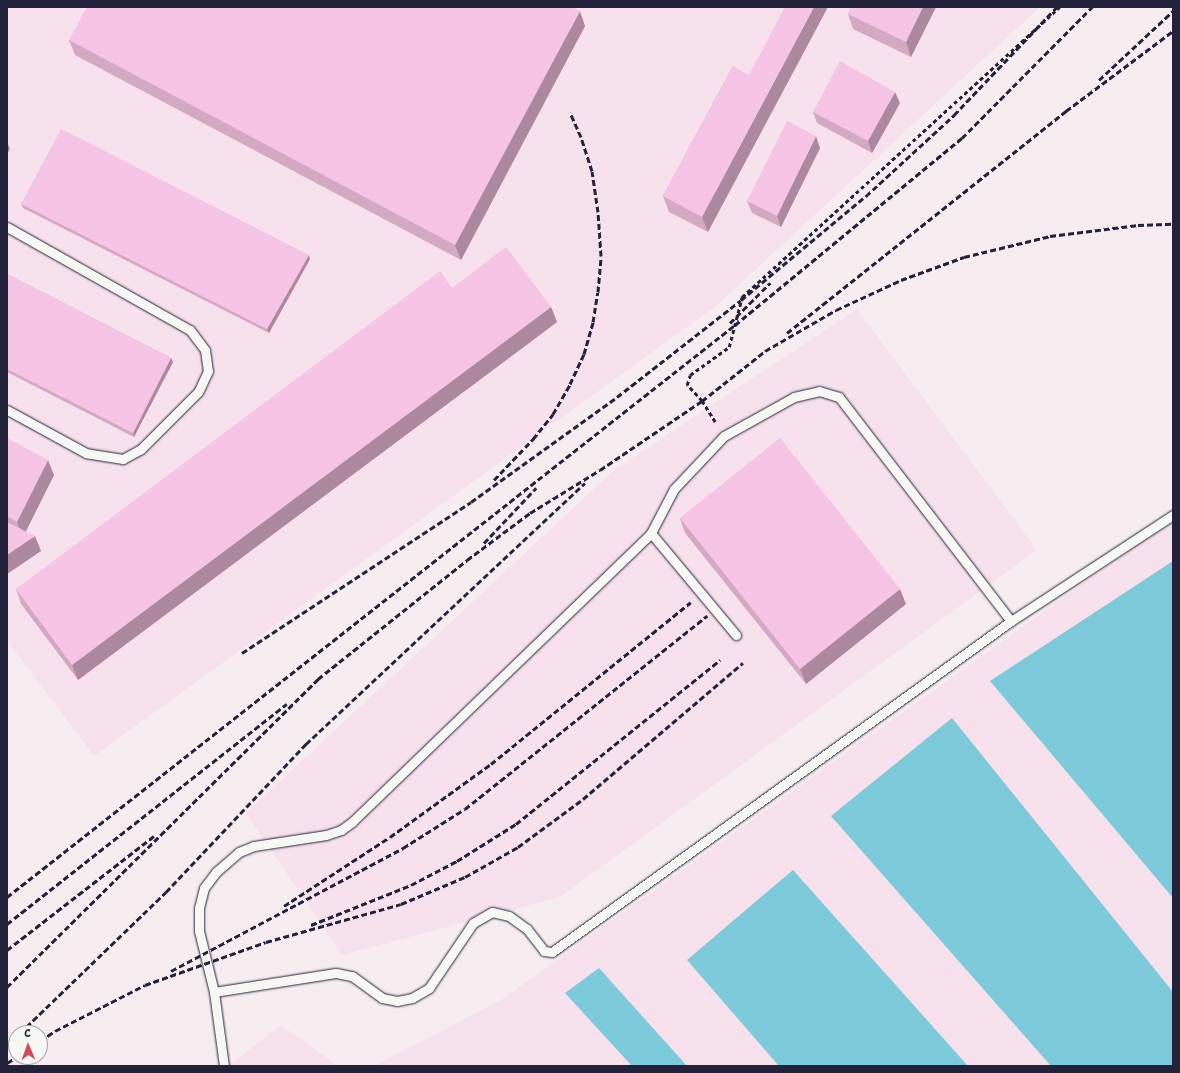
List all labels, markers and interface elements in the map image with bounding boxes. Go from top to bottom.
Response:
north arrow [8,1025,48,1065]
text: С [24,1026,31,1041]

